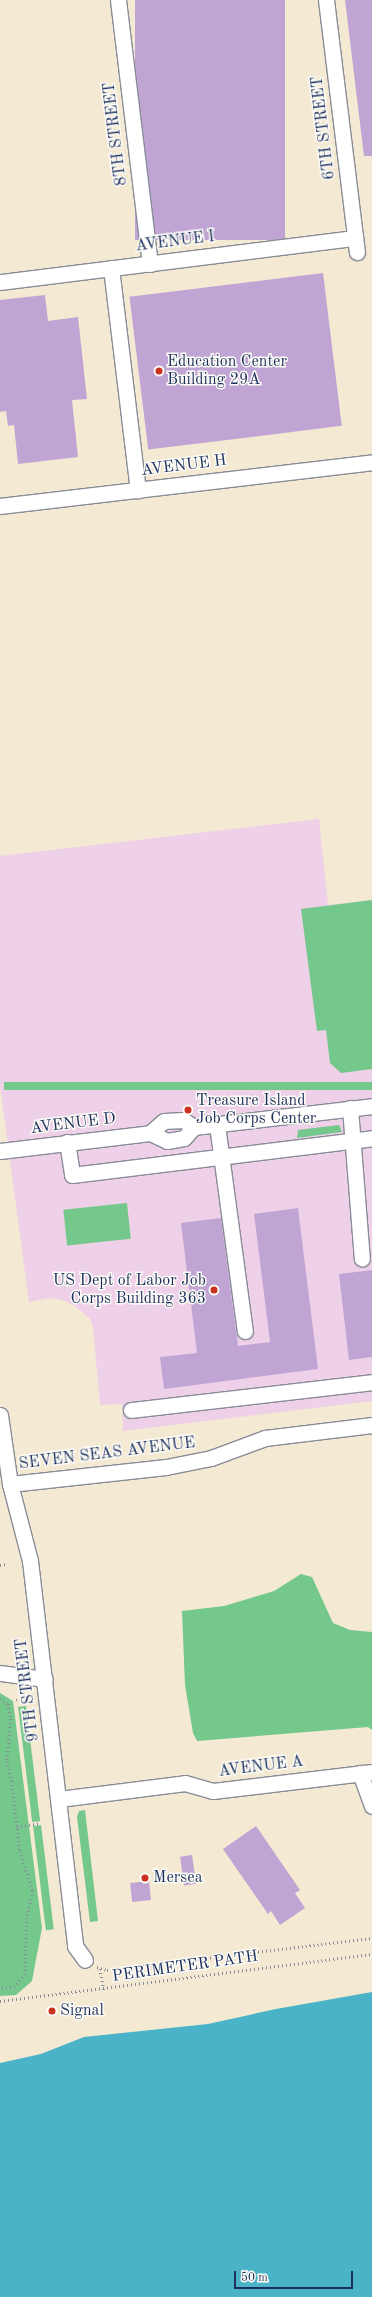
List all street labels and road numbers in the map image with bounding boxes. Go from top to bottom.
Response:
street label: 6TH STREET [308,75,340,181]
street label: 8TH STREET [100,81,132,187]
street label: AVENUE I [134,228,216,256]
street label: AVENUE H [140,451,228,481]
street label: AVENUE D [29,1109,117,1139]
street label: SEVEN SEAS AVENUE [18,1434,196,1474]
street label: 9TH STREET [12,1637,44,1743]
street label: AVENUE A [217,1752,305,1782]
street label: PERIMETER PATH [111,1947,259,1987]

